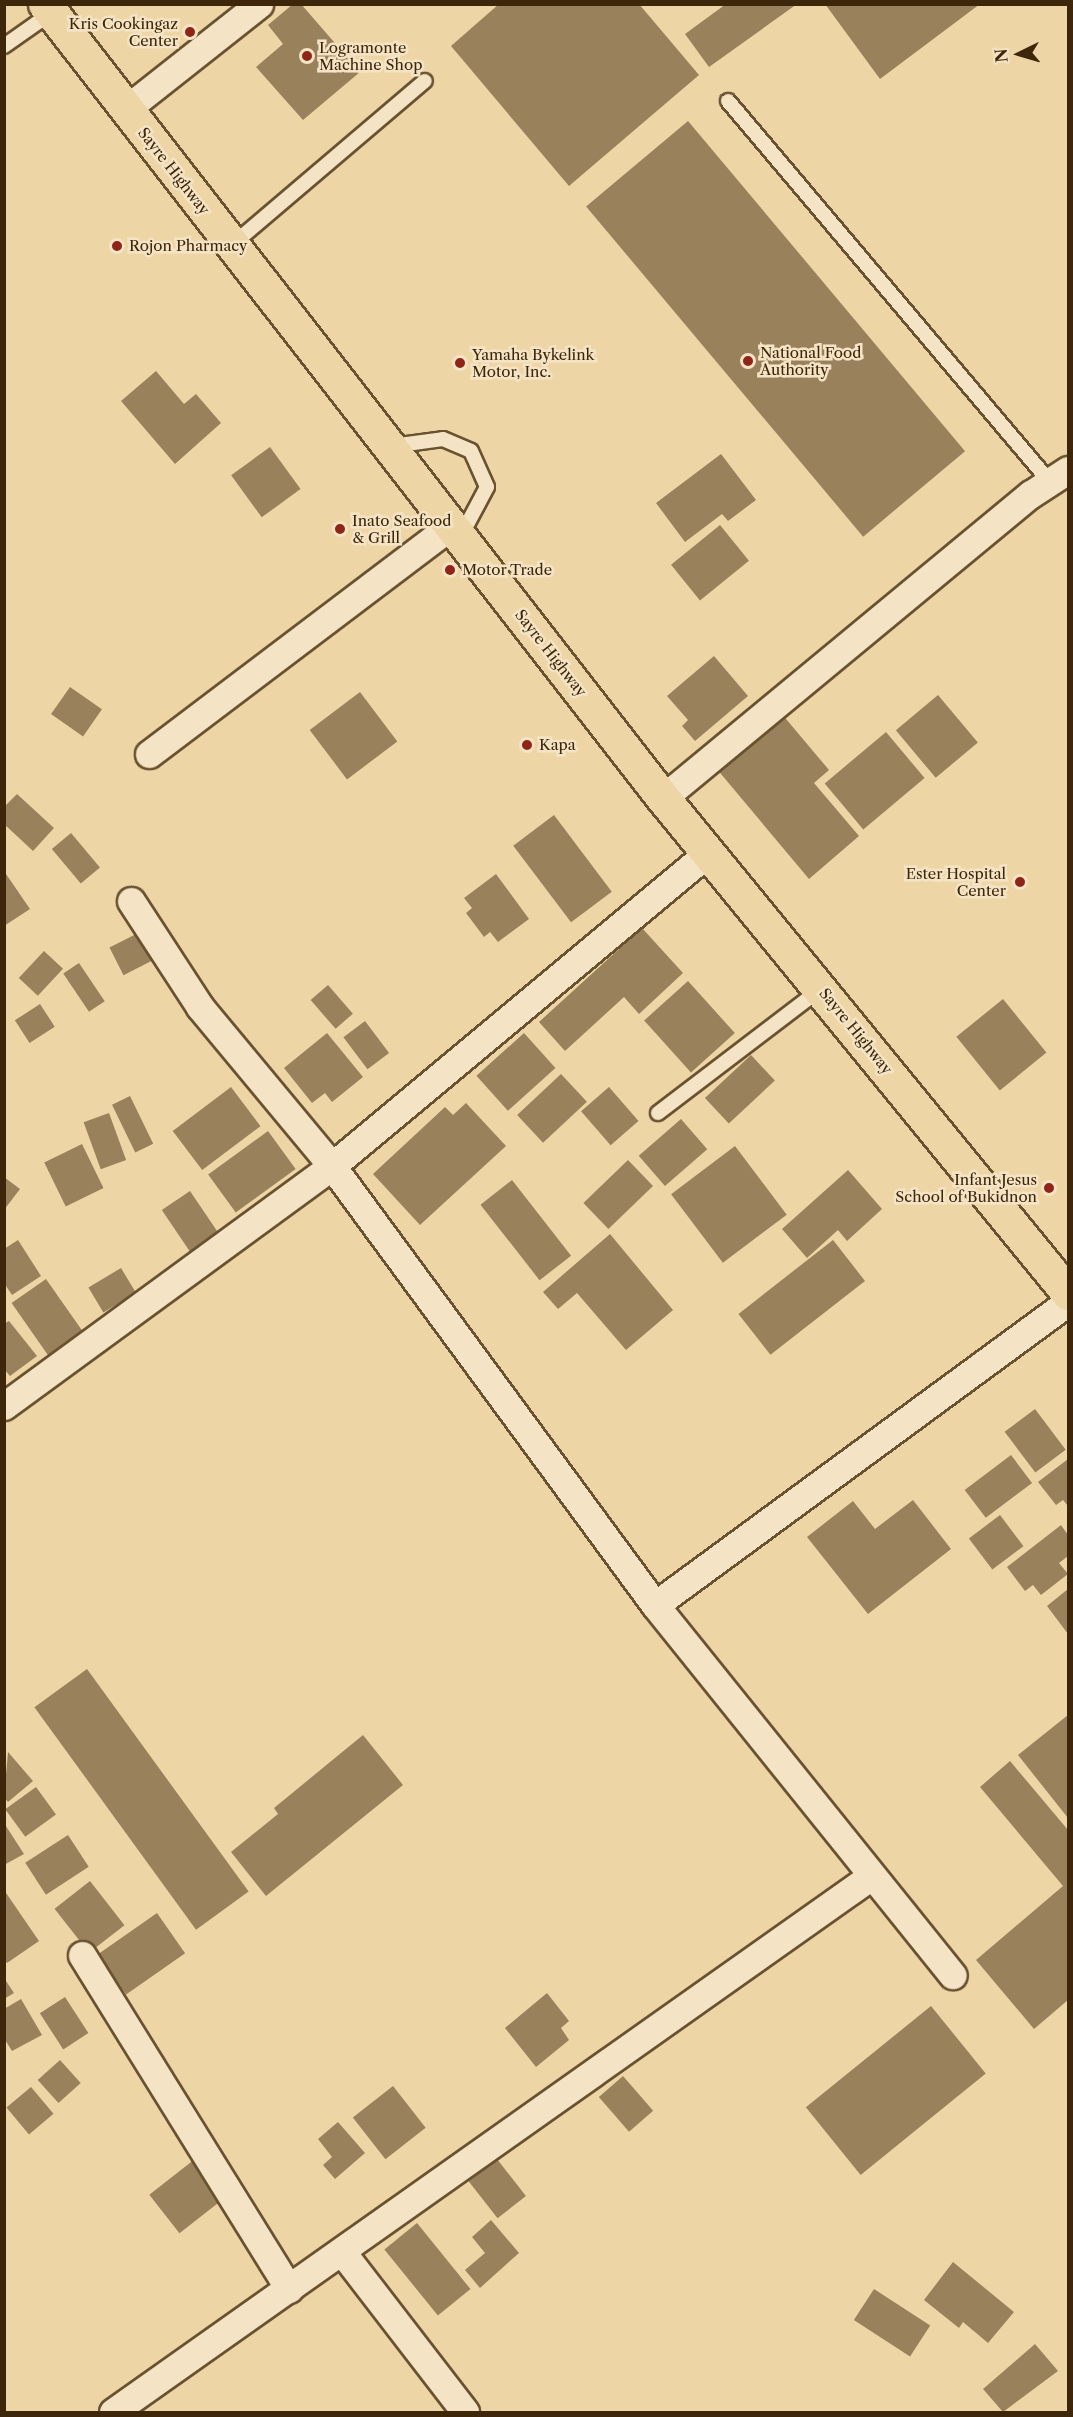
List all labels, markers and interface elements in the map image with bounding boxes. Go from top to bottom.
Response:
place label: Kris Cookingaz Center [69,14,178,49]
north arrow [989,24,1049,84]
marker: Kris Cookingaz Center [183,25,197,39]
place label: Logramonte Machine Shop [319,38,422,73]
text: N [991,48,1012,63]
marker: Logramonte Machine Shop [300,49,314,63]
street label: Sayre Highway [134,124,214,218]
place label: Rojon Pharmacy [129,237,247,255]
marker: Rojon Pharmacy [110,239,124,253]
place label: National Food Authority [760,343,861,378]
place label: Yamaha Bykelink Motor, Inc. [472,345,594,380]
marker: National Food Authority [741,354,755,368]
marker: Yamaha Bykelink Motor, Inc. [453,356,467,370]
place label: Inato Seafood & Grill [352,511,451,546]
marker: Inato Seafood & Grill [333,522,347,536]
place label: Motor Trade [462,561,553,579]
marker: Motor Trade [443,563,457,577]
street label: Sayre Highway [511,606,591,700]
place label: Kapa [539,736,576,754]
marker: Kapa [520,738,534,752]
place label: Ester Hospital Center [905,864,1006,899]
marker: Ester Hospital Center [1011,873,1029,891]
street label: Sayre Highway [816,984,896,1078]
place label: Infant Jesus School of Bukidnon [895,1170,1037,1205]
marker: Infant Jesus School of Bukidnon [1042,1181,1056,1195]

